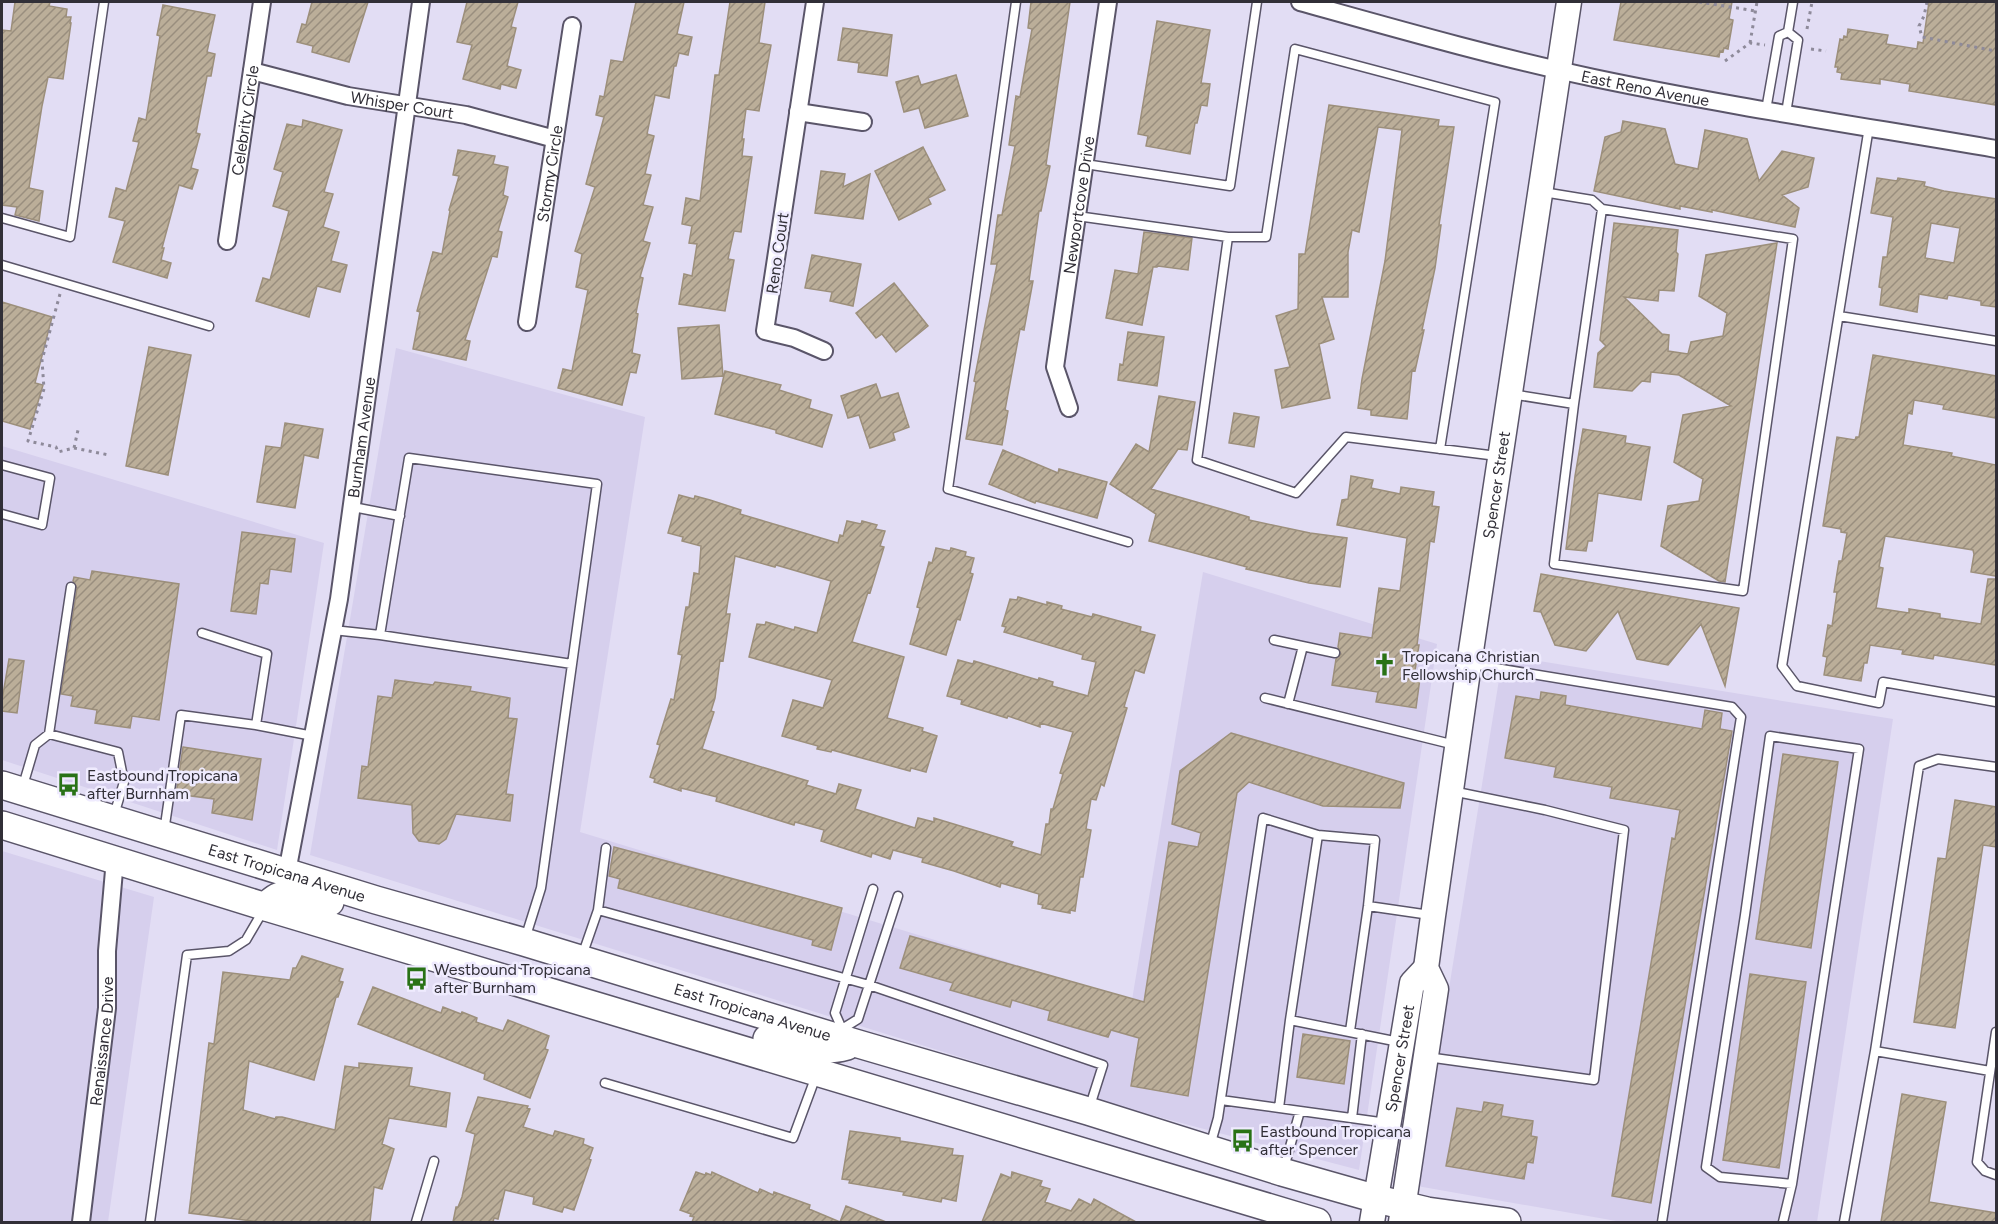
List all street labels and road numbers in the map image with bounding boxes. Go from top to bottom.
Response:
street label: Celebrity Circle [228,64,263,177]
street label: East Reno Avenue [1579,67,1711,110]
street label: Whisper Court [349,88,455,123]
street label: Stormy Circle [533,124,567,224]
street label: Newportcove Drive [1060,135,1098,275]
street label: Reno Court [762,211,793,295]
street label: Burnham Avenue [344,376,379,499]
street label: Spencer Street [1479,430,1514,540]
street label: East Tropicana Avenue [206,840,368,906]
street label: Renaissance Drive [86,976,118,1107]
street label: East Tropicana Avenue [672,979,833,1045]
street label: Spencer Street [1382,1003,1418,1114]

